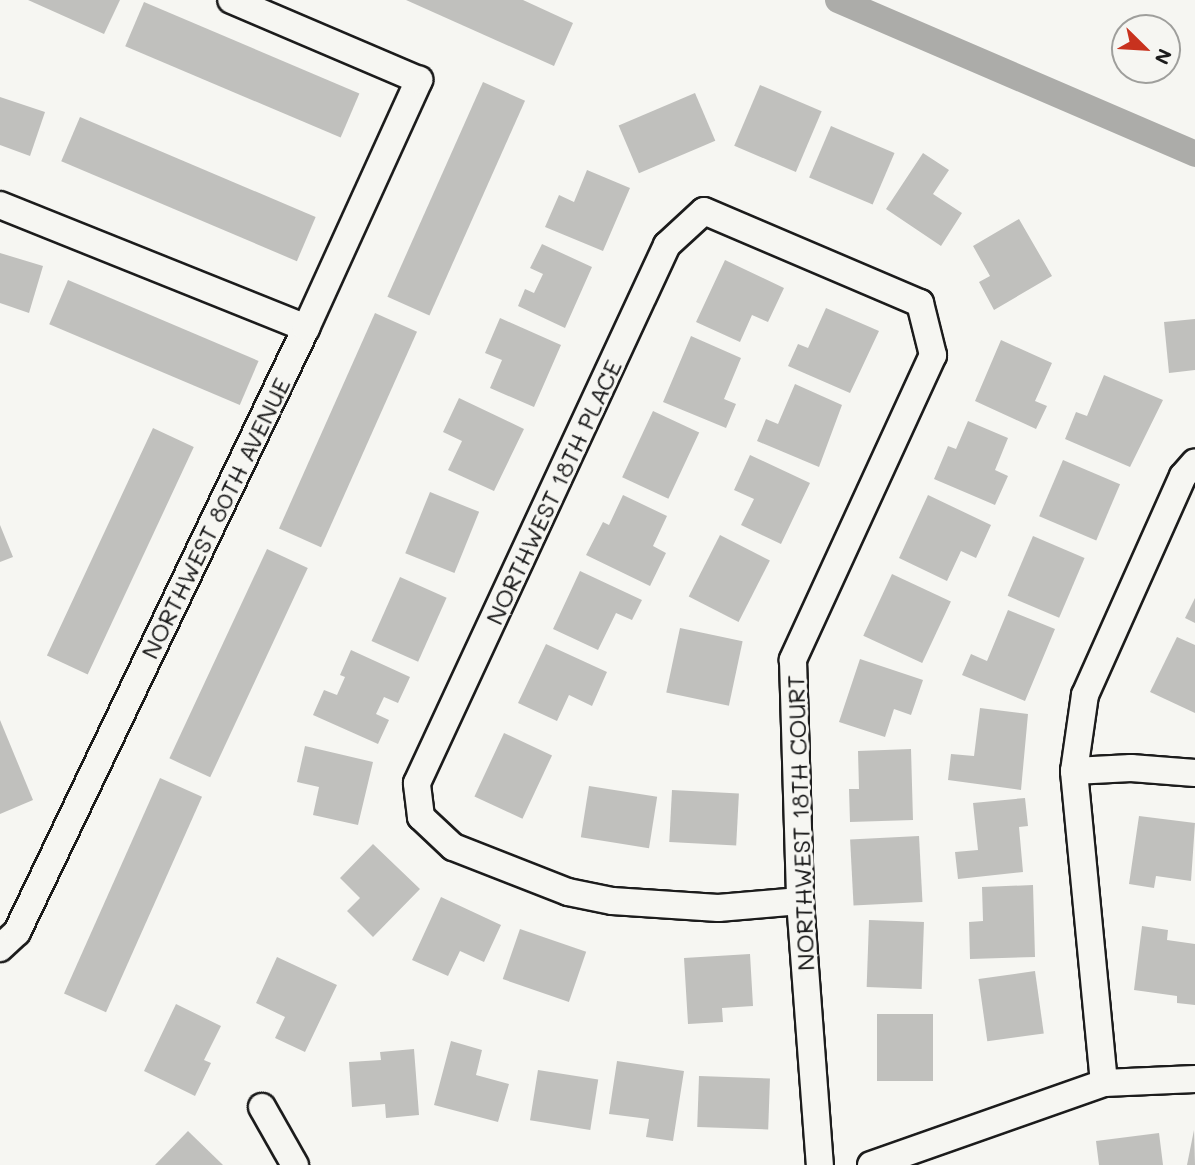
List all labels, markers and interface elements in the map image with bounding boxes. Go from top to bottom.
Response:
north arrow [1111,14,1181,84]
text: N [1149,45,1178,69]
street label: NORTHWEST 18TH PLACE [479,355,627,629]
street label: NORTHWEST 80TH AVENUE [134,373,296,663]
street label: NORTHWEST 18TH COURT [780,674,820,972]

